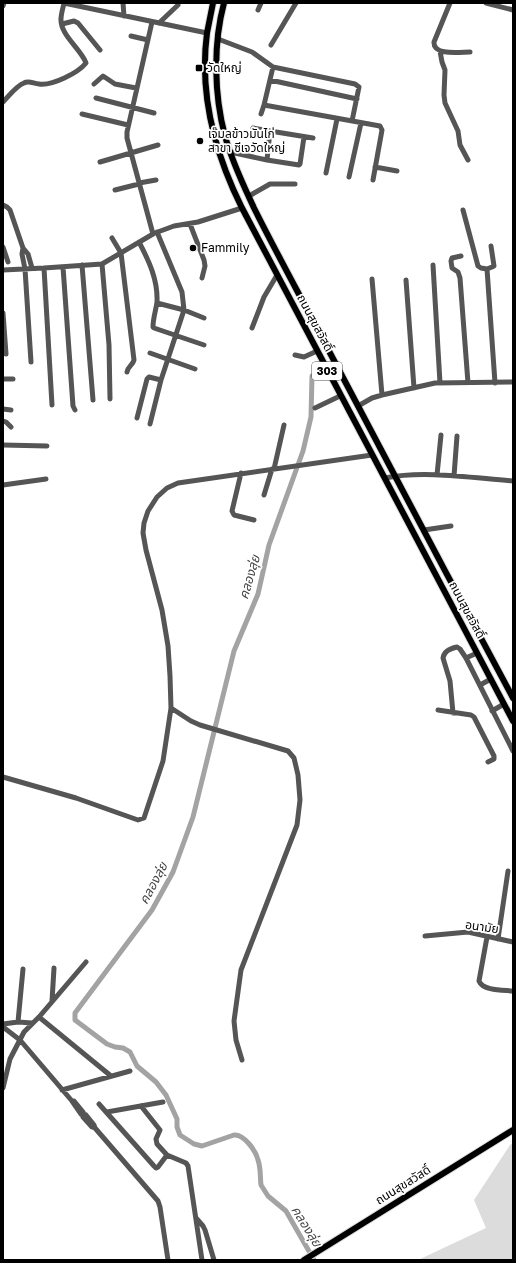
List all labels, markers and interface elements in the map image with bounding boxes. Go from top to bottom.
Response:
place label: วัดใหญ่ [207,60,242,75]
marker: วัดใหญ่ [194,63,204,73]
place label: เจ๊มลข้าวมันไก่ สาขา ซีเจวัดใหญ่ [208,126,285,155]
marker: เจ๊มลข้าวมันไก่ สาขา ซีเจวัดใหญ่ [195,136,205,146]
place label: Fammily [201,240,250,255]
marker: Fammily [188,243,198,253]
street label: ถนนสุขสวัสดิ์ [294,292,337,354]
road number: 303 [312,362,342,380]
water label: คลองลุ่ย [235,552,264,601]
street label: ถนนสุขสวัสดิ์ [446,579,489,641]
water label: คลองลุ่ย [135,858,172,907]
street label: อนามัย [464,917,500,936]
street label: ถนนสุขสวัสดิ์ [372,1162,433,1207]
water label: คลองลุ่ย [287,1203,326,1251]

